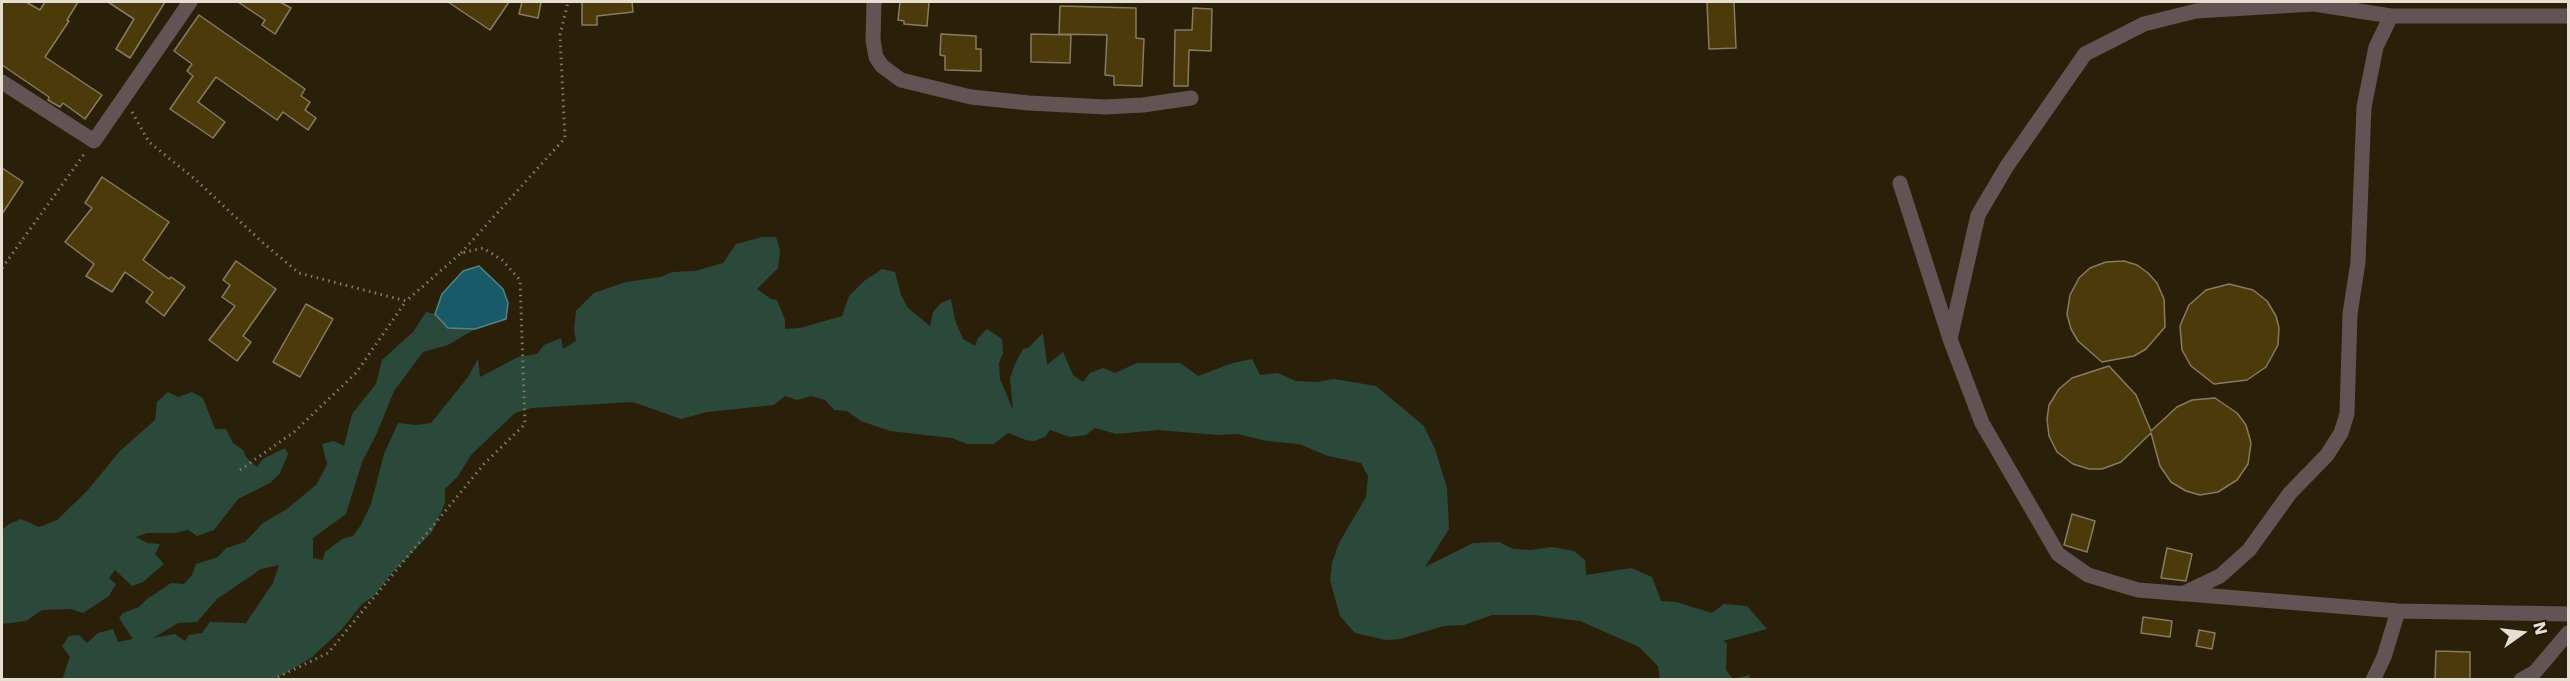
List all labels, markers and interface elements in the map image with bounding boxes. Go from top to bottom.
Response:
north arrow [2492,603,2552,663]
text: N [2529,620,2551,637]

